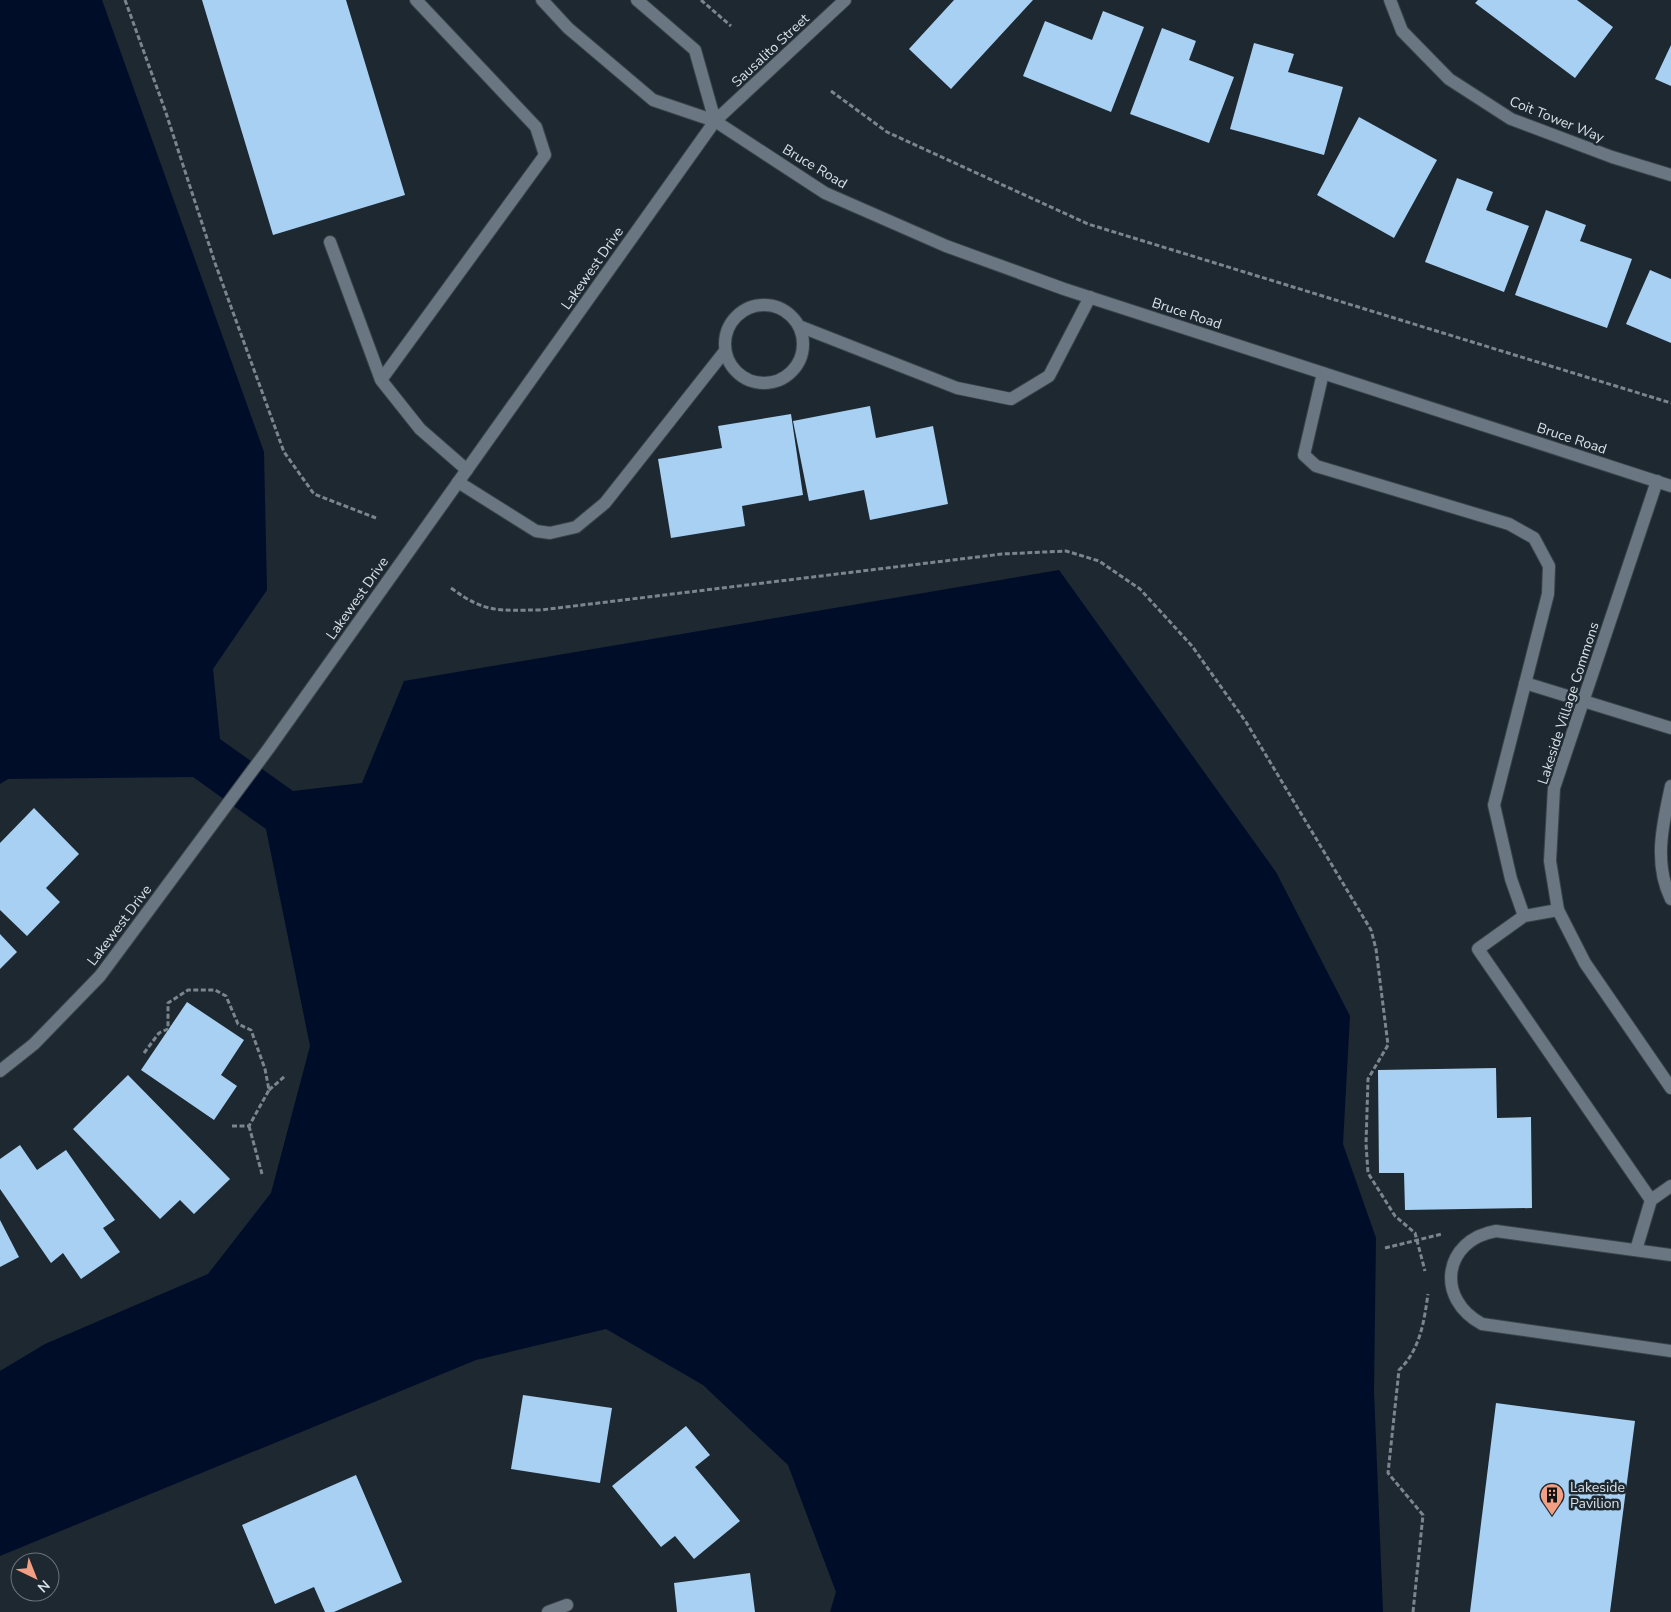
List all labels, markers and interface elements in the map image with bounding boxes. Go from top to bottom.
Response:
street label: Sausalito Street [727,9,813,91]
street label: Coit Tower Way [1507,92,1608,147]
street label: Bruce Road [779,140,851,193]
street label: Lakewest Drive [557,223,628,313]
street label: Bruce Road [1150,293,1224,334]
street label: Bruce Road [1535,418,1609,459]
street label: Lakewest Drive [322,553,393,643]
street label: Lakeside Village Commons [1533,619,1604,787]
street label: Lakewest Drive [83,881,156,970]
place label: Lakeside Pavilion [1570,1478,1625,1513]
building icon: Lakeside Pavilion [1539,1482,1565,1516]
north arrow [10,1552,60,1602]
text: N [33,1576,54,1597]

